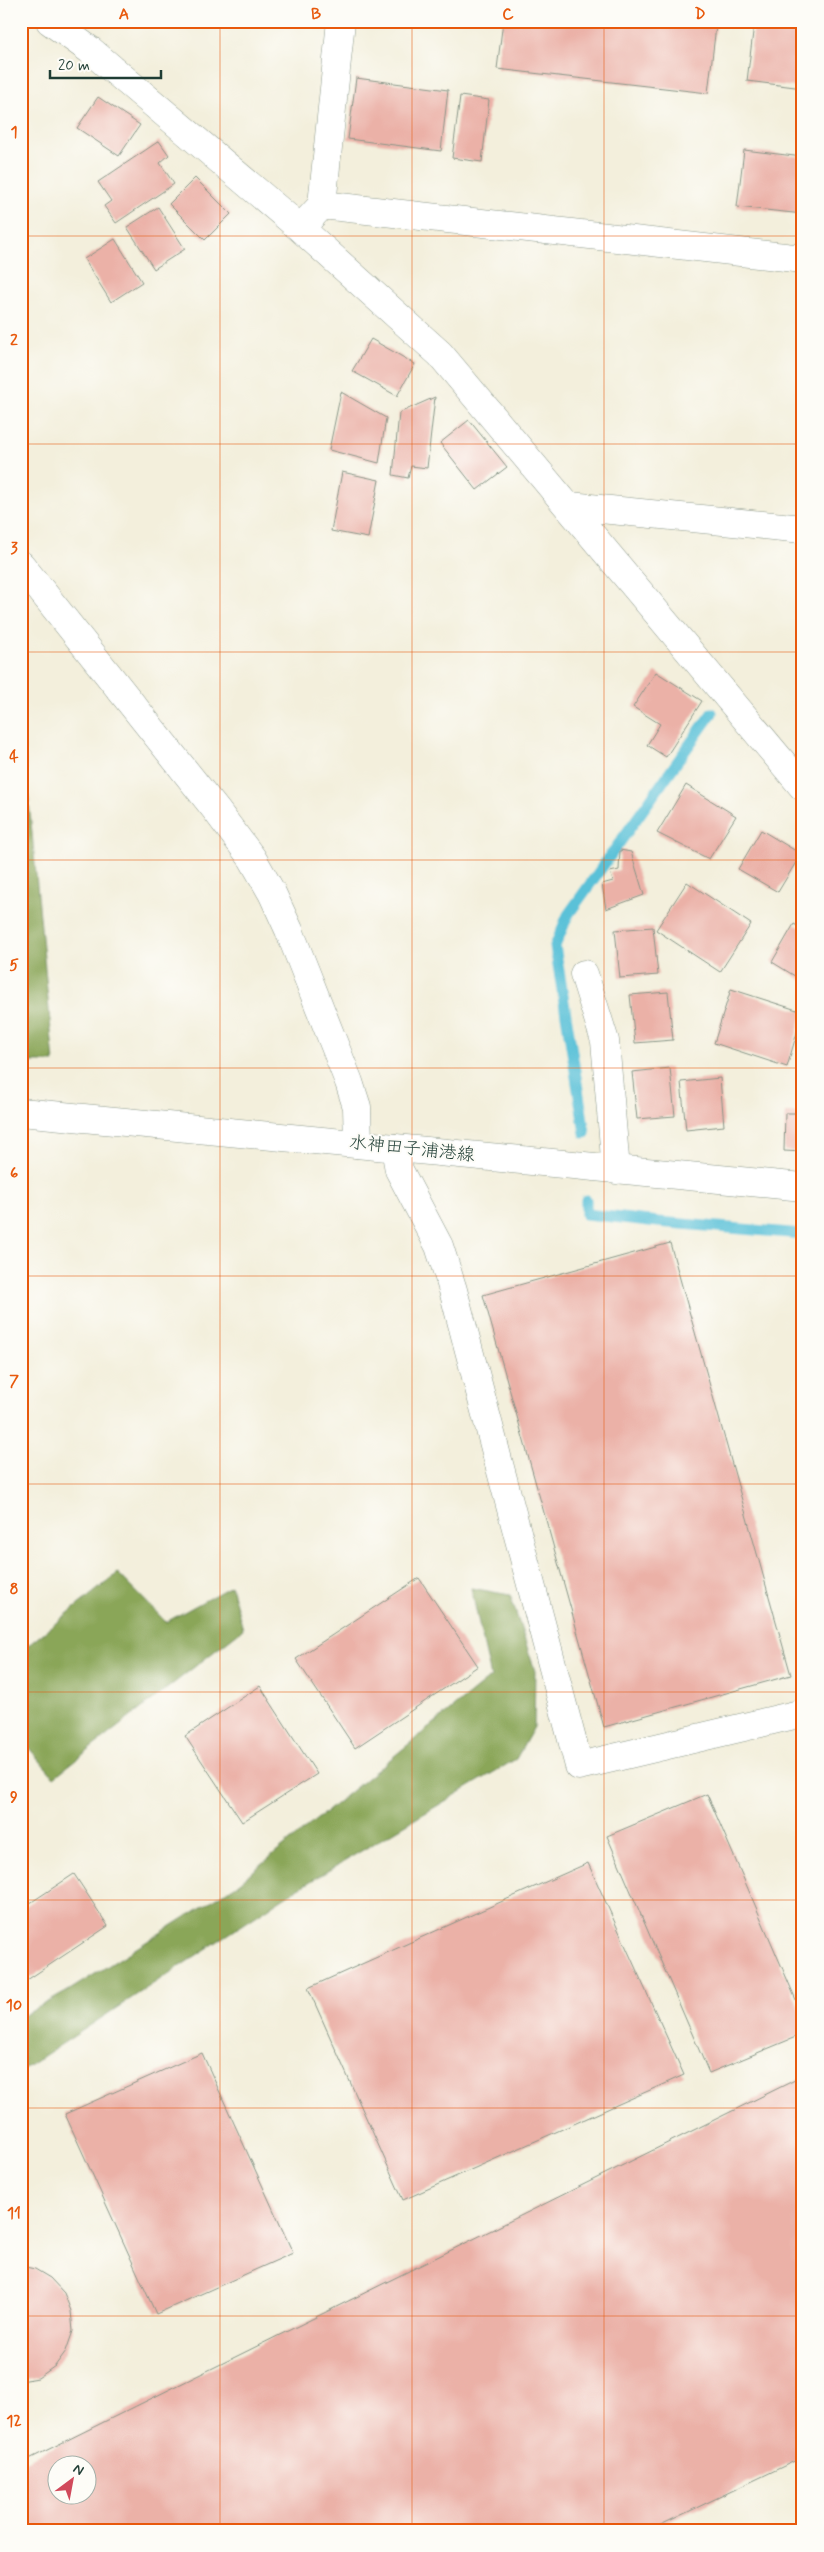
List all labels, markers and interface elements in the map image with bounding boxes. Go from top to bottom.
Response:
text: A [119,4,129,25]
text: B [311,4,321,25]
text: C [502,4,514,25]
text: D [694,4,706,25]
scale bar [50,48,161,80]
text: 20 m [58,56,90,76]
text: 1 [10,122,18,143]
text: 2 [10,330,18,351]
text: 3 [10,538,18,559]
text: 4 [9,746,19,767]
text: 5 [9,955,19,976]
street label: 水神田子浦港線 [348,1130,476,1168]
text: 6 [10,1163,18,1184]
text: 7 [9,1371,19,1392]
text: 8 [9,1579,19,1600]
text: 9 [10,1787,18,1808]
text: 10 [6,1995,22,2016]
text: 11 [7,2203,21,2224]
text: 12 [6,2411,22,2432]
north arrow [48,2454,98,2504]
text: N [70,2460,87,2480]

